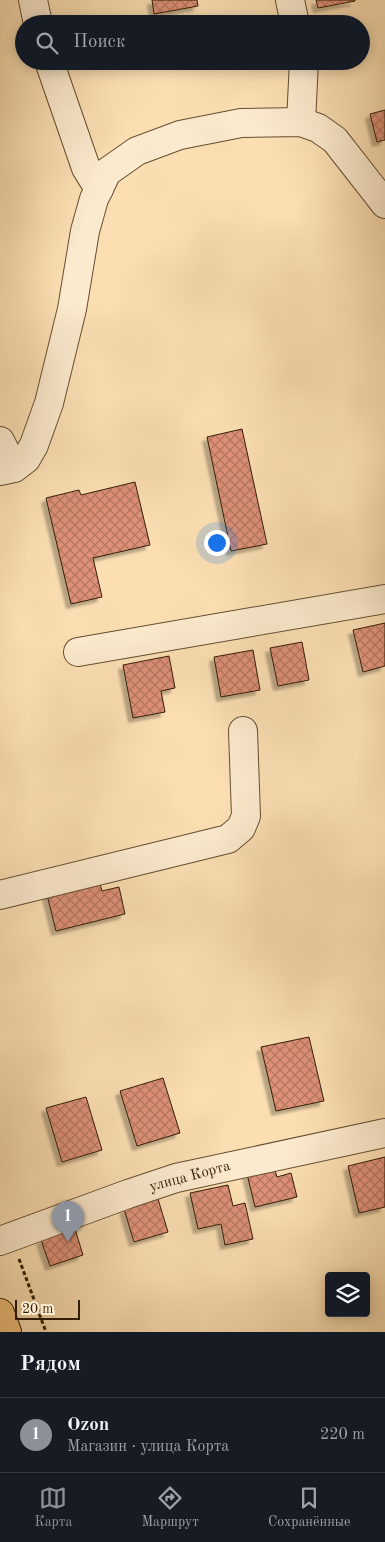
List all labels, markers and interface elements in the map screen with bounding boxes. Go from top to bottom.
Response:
search box [15,15,370,70]
icon: search [33,29,61,57]
text: Поиск [73,33,125,52]
your location [204,530,230,556]
street label: улица Корта [148,1159,233,1195]
pin: 1 [52,1201,84,1242]
map controls [325,1272,370,1317]
button: layers [325,1272,370,1317]
scale bar [15,1297,80,1320]
text: 20 m [22,1302,53,1316]
text: Рядом [20,1354,81,1375]
text: Ozon [67,1416,109,1435]
text: 1 [31,1427,41,1443]
text: 220 m [320,1427,365,1443]
text: Магазин · улица Корта [67,1439,229,1455]
tab: Карта [35,1484,72,1531]
tab: Маршрут [141,1484,199,1531]
tab: Сохранённые [268,1484,350,1531]

